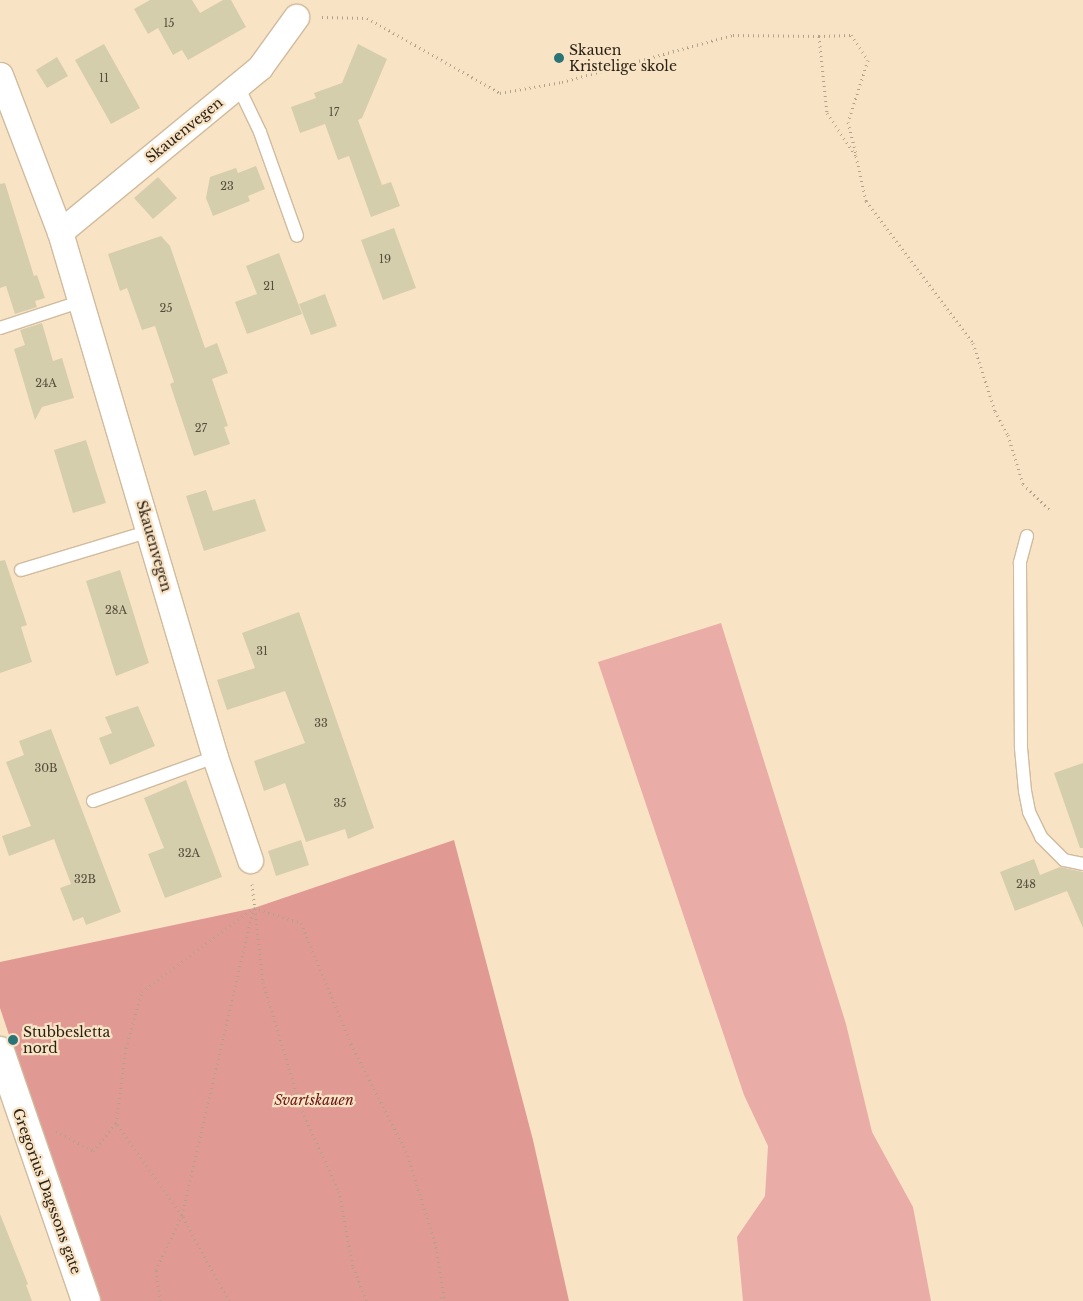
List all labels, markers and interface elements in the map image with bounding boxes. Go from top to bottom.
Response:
house number: 15 [163,16,175,30]
place label: Skauen Kristelige skole [569,42,677,74]
marker: Skauen Kristelige skole [553,52,565,64]
house number: 11 [99,71,109,85]
street label: Skauenvegen [142,94,226,166]
house number: 17 [329,105,339,119]
house number: 23 [220,179,234,193]
house number: 19 [379,252,391,266]
house number: 21 [263,279,275,293]
house number: 25 [159,301,173,315]
house number: 24A [35,376,57,390]
house number: 27 [195,421,207,435]
street label: Skauenvegen [133,498,175,594]
house number: 28A [105,603,127,617]
house number: 31 [256,644,268,658]
house number: 33 [314,716,328,730]
house number: 30B [34,761,58,775]
house number: 35 [333,796,347,810]
house number: 32A [178,846,200,860]
house number: 32B [74,872,96,886]
house number: 248 [1016,877,1036,891]
place label: Stubbesletta nord [23,1024,110,1056]
marker: Stubbesletta nord [7,1034,19,1046]
park label: Svartskauen [274,1092,354,1108]
street label: Gregorius Dagssons gate [9,1106,85,1276]

